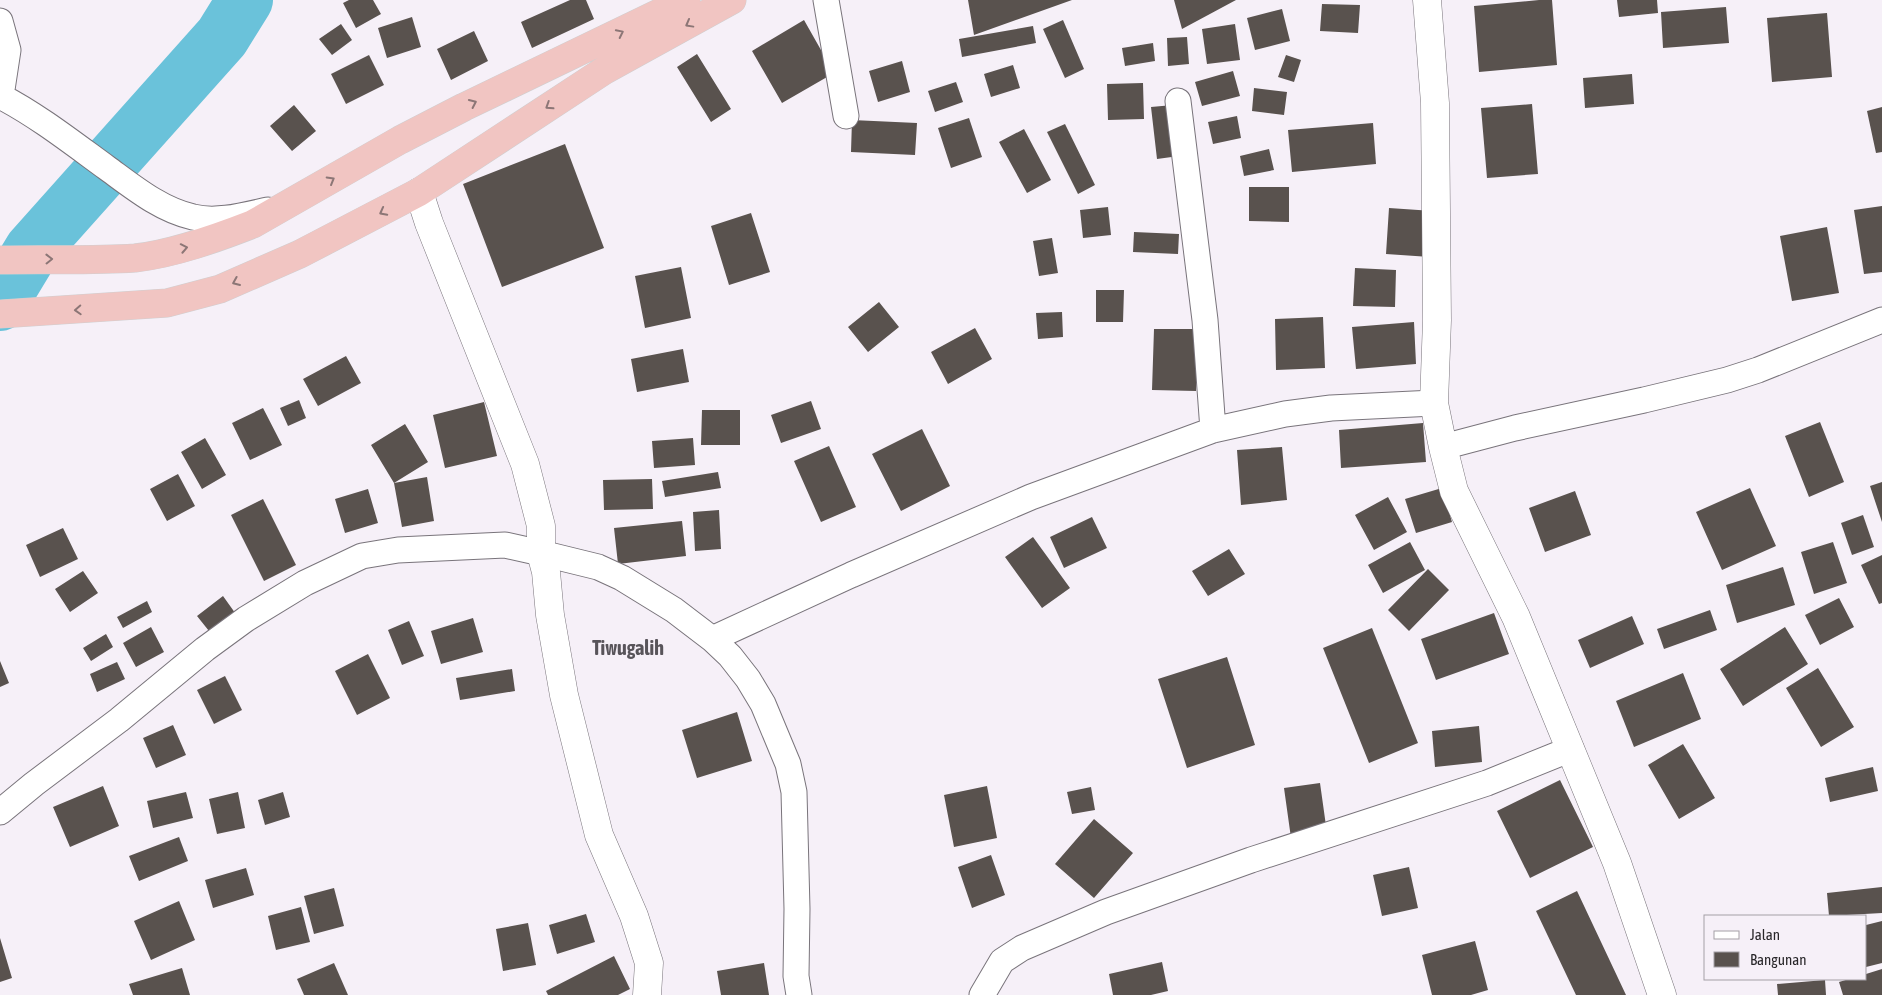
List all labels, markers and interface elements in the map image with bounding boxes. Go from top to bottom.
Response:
one-way arrow [685,18,694,28]
one-way arrow [615,28,624,39]
one-way arrow [468,98,477,109]
one-way arrow [546,100,555,110]
one-way arrow [325,176,334,186]
one-way arrow [379,206,388,216]
one-way arrow [179,243,188,254]
one-way arrow [45,254,53,264]
one-way arrow [232,276,241,287]
one-way arrow [74,304,82,315]
district label: Tiwugalih [592,636,664,659]
legend [1704,915,1867,980]
text: Jalan [1750,926,1780,943]
text: Bangunan [1750,951,1807,968]

